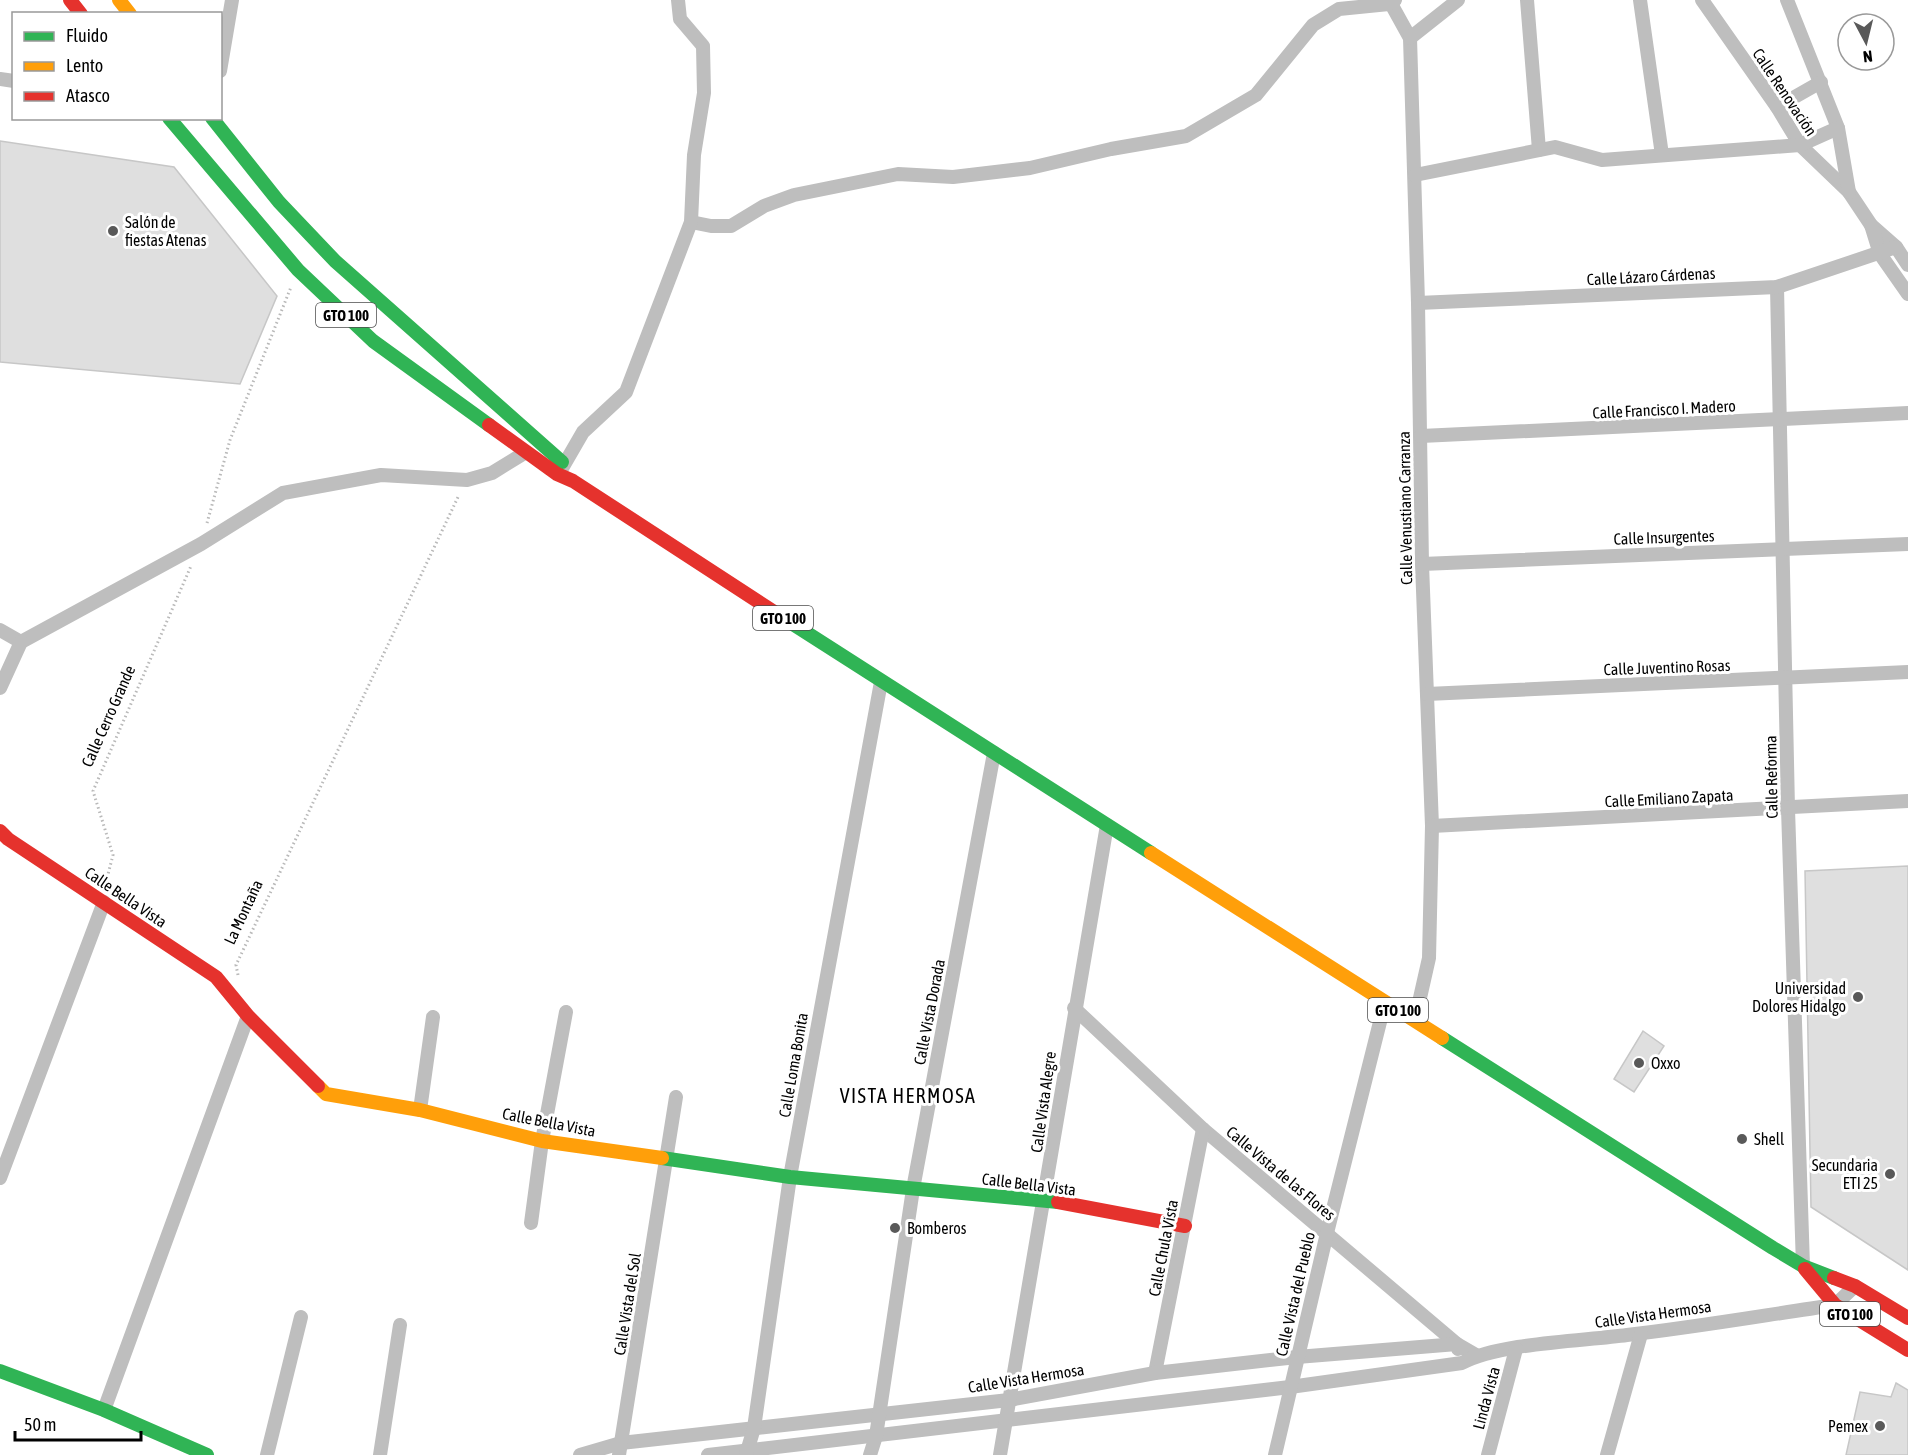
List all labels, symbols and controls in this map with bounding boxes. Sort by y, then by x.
legend [12,12,222,120]
north arrow [1836,12,1896,72]
text: Fluido [66,25,108,46]
street label: Calle Renovación [1749,45,1821,139]
text: N [1862,47,1874,66]
text: Lento [66,55,103,76]
text: Atasco [66,85,110,106]
place label: Salón de fiestas Atenas [125,213,207,249]
marker: Salón de fiestas Atenas [106,224,120,238]
street label: Calle Lázaro Cárdenas [1586,264,1716,288]
road number: GTO 100 [316,303,376,327]
street label: Calle Francisco I. Madero [1592,396,1736,422]
street label: Calle Venustiano Carranza [1395,431,1415,585]
street label: Calle Insurgentes [1613,526,1715,549]
road number: GTO 100 [753,606,813,630]
street label: Calle Juventino Rosas [1603,656,1731,678]
street label: Calle Cerro Grande [78,663,138,769]
street label: Calle Reforma [1761,735,1781,819]
street label: Calle Emiliano Zapata [1604,786,1734,811]
street label: Calle Bella Vista [82,863,170,931]
street label: La Montaña [220,877,266,947]
street label: Calle Vista Dorada [910,958,948,1066]
place label: Universidad Dolores Hidalgo [1752,979,1846,1016]
marker: Universidad Dolores Hidalgo [1851,990,1865,1004]
road number: GTO 100 [1368,998,1428,1022]
street label: Calle Loma Bonita [775,1011,811,1119]
street label: Calle Vista Alegre [1027,1050,1060,1154]
place label: Oxxo [1651,1054,1681,1072]
marker: Oxxo [1632,1056,1646,1070]
district label: VISTA HERMOSA [840,1084,976,1107]
street label: Calle Bella Vista [501,1104,597,1140]
street label: Calle Vista de las Flores [1223,1122,1339,1224]
place label: Shell [1754,1130,1785,1148]
marker: Shell [1735,1132,1749,1146]
place label: Secundaria ETI 25 [1812,1156,1878,1192]
marker: Secundaria ETI 25 [1883,1167,1897,1181]
street label: Calle Bella Vista [981,1169,1077,1199]
street label: Calle Chula Vista [1145,1198,1181,1298]
place label: Bomberos [907,1219,967,1237]
marker: Bomberos [888,1221,902,1235]
street label: Calle Vista del Pueblo [1272,1230,1318,1358]
street label: Calle Vista del Sol [610,1251,644,1357]
street label: Calle Vista Hermosa [1594,1297,1712,1331]
road number: GTO 100 [1820,1302,1880,1326]
street label: Calle Vista Hermosa [967,1360,1085,1396]
street label: Linda Vista [1469,1365,1503,1431]
scale bar [15,1404,141,1442]
text: 50 m [24,1414,56,1435]
place label: Pemex [1828,1417,1869,1435]
marker: Pemex [1873,1419,1887,1433]

